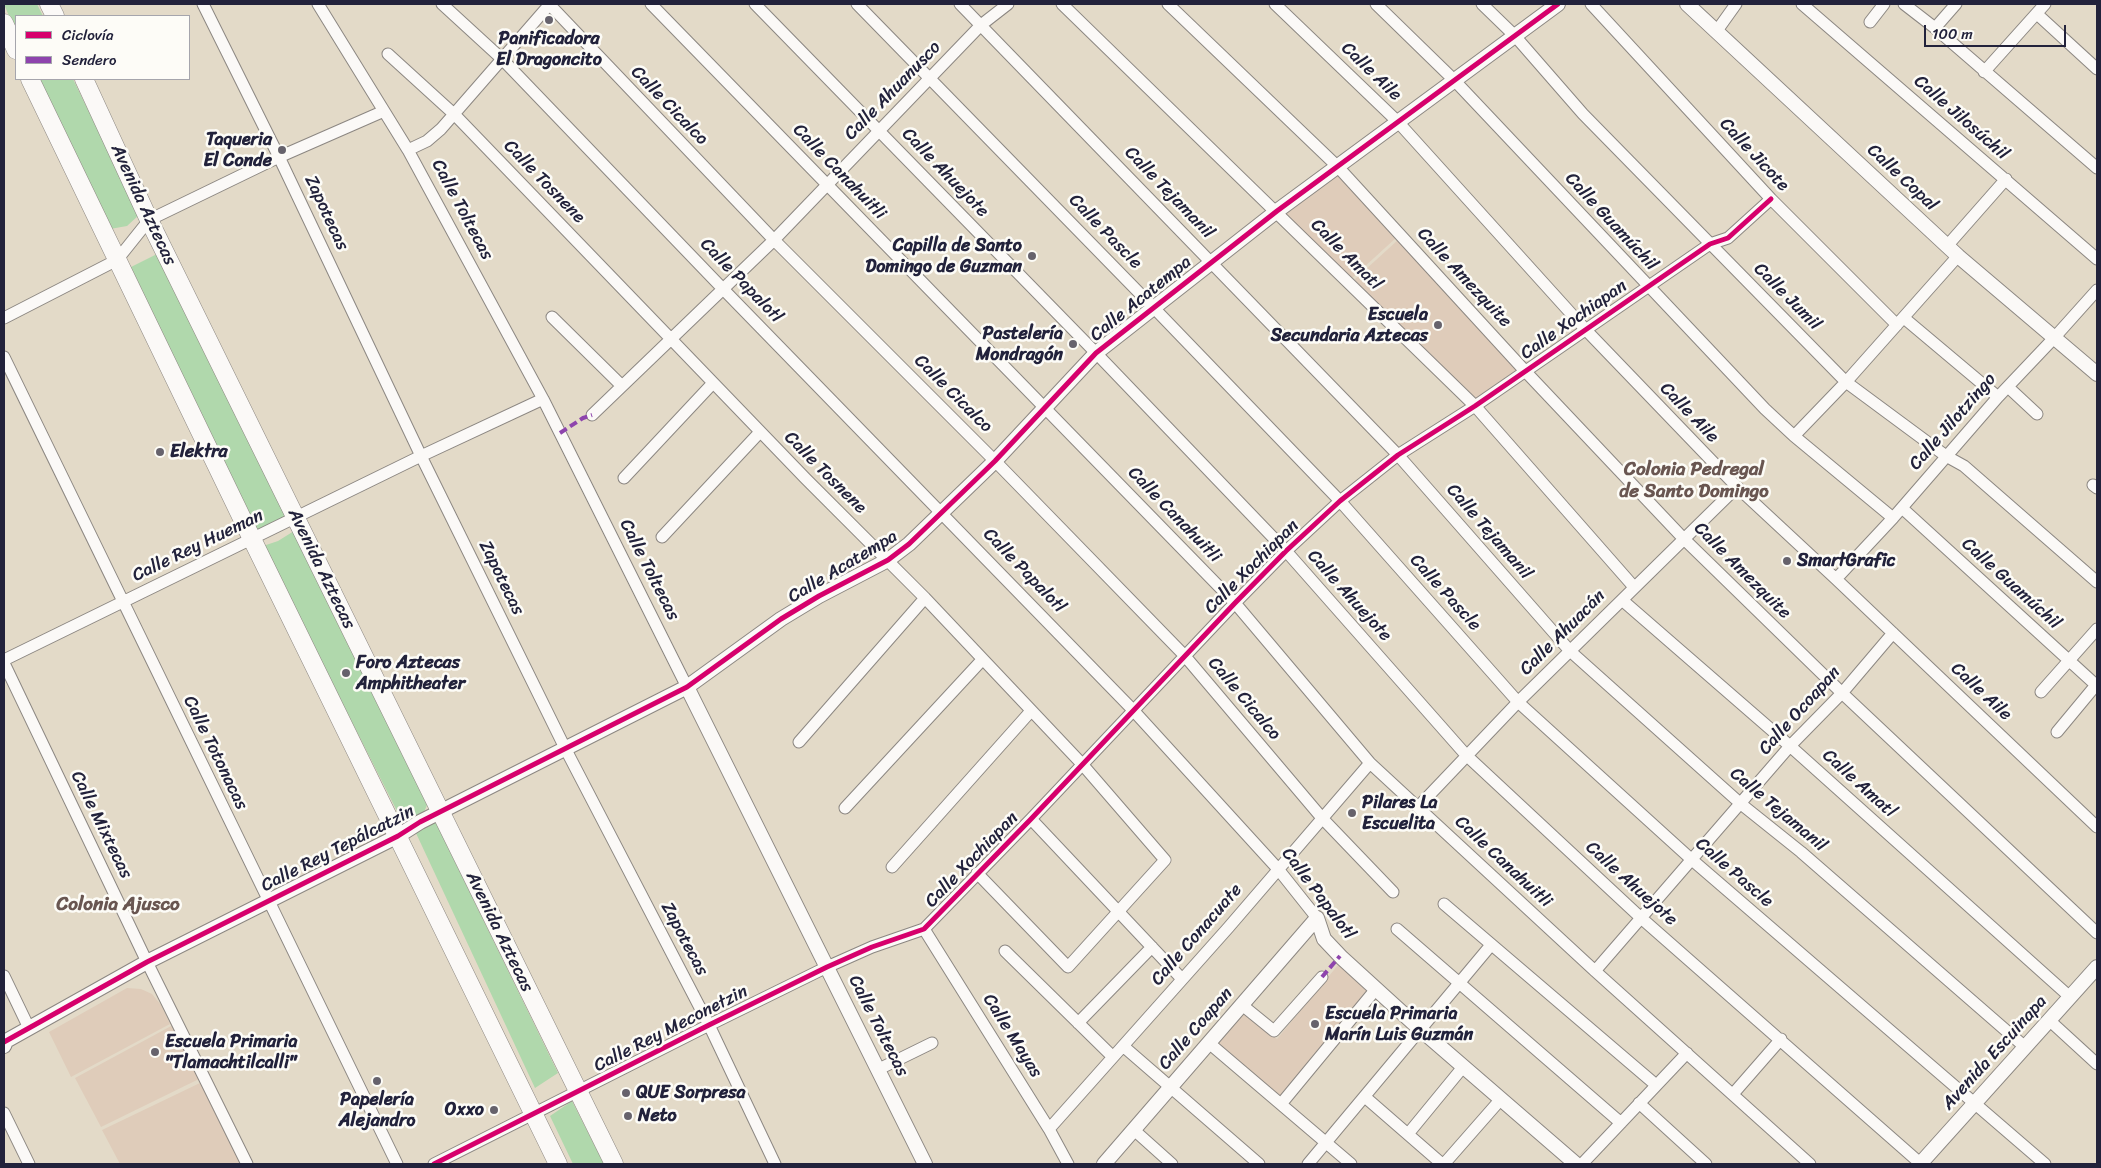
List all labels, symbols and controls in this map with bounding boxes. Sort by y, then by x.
marker: Panificadora El Dragoncito [543,14,555,26]
legend [15,15,190,80]
scale bar [1926,15,2068,47]
text: 100 m [1932,21,1973,47]
text: Ciclovía [62,22,114,48]
place label: Panificadora El Dragoncito [496,28,602,70]
street label: Calle Ahuanusco [840,37,946,145]
street label: Calle Aile [1336,38,1406,106]
text: Sendero [62,47,116,73]
street label: Calle Cicalco [626,62,712,150]
street label: Calle Jilosúchil [1909,71,2013,165]
street label: Calle Jicote [1715,114,1793,196]
street label: Calle Canahuitli [788,120,890,224]
street label: Calle Ahuejote [897,124,993,222]
place label: Taqueria El Conde [203,129,272,172]
street label: Calle Tosnene [499,136,589,228]
street label: Calle Copal [1862,140,1942,216]
street label: Avenida Aztecas [106,141,180,269]
street label: Calle Tejamanil [1120,142,1218,244]
marker: Taqueria El Conde [276,144,288,156]
street label: Calle Toltecas [427,156,497,264]
street label: Calle Guamúchil [1560,168,1662,276]
street label: Zapotecas [299,172,353,254]
street label: Calle Pascle [1064,190,1146,274]
street label: Calle Amatl [1306,215,1386,295]
street label: Calle Amezquite [1412,224,1516,332]
street label: Calle Papalotl [695,234,787,328]
place label: Capilla de Santo Domingo de Guzman [865,235,1022,278]
marker: Capilla de Santo Domingo de Guzman [1026,250,1038,262]
street label: Calle Acatempa [1086,252,1196,346]
street label: Calle Jumil [1749,259,1825,335]
street label: Calle Xochiapan [1517,275,1631,365]
place label: Escuela Secundaria Aztecas [1271,304,1428,346]
marker: Escuela Secundaria Aztecas [1432,319,1444,331]
place label: Pastelería Mondragón [976,323,1063,366]
marker: Pastelería Mondragón [1067,338,1079,350]
street label: Calle Cicalco [909,350,997,438]
street label: Calle Jilotzingo [1905,369,2001,475]
street label: Calle Aile [1655,378,1723,448]
street label: Calle Tosnene [779,427,871,519]
place label: Elektra [170,441,228,463]
marker: Elektra [154,446,166,458]
district label: Colonia Pedregal de Santo Domingo [1619,459,1769,503]
street label: Calle Canahuitli [1123,463,1225,567]
street label: Calle Tejamanil [1442,480,1536,584]
street label: Calle Rey Hueman [129,505,267,587]
street label: Avenida Aztecas [283,505,359,633]
street label: Calle Xochiapan [1200,515,1304,619]
street label: Calle Toltecas [614,516,684,624]
street label: Calle Amezquite [1689,518,1795,624]
street label: Calle Papalotl [978,524,1070,618]
street label: Calle Acatempa [784,526,902,608]
street label: Calle Guamúchil [1957,534,2065,634]
street label: Zapotecas [474,537,528,619]
street label: Calle Ahuejote [1302,546,1396,646]
street label: Calle Pascle [1405,550,1485,636]
place label: SmartGrafic [1797,550,1896,572]
marker: SmartGrafic [1781,555,1793,567]
street label: Calle Ahuacán [1516,586,1610,680]
place label: Foro Aztecas Amphitheater [356,652,465,694]
street label: Calle Cicalco [1203,653,1285,745]
street label: Calle Aile [1946,658,2016,726]
street label: Calle Ocoapan [1755,662,1845,760]
marker: Foro Aztecas Amphitheater [340,667,352,679]
street label: Calle Totonacas [178,693,252,813]
street label: Calle Amatl [1818,745,1900,823]
street label: Calle Tejamanil [1725,763,1831,857]
street label: Calle Mixtecas [66,768,136,882]
place label: Pilares La Escuelita [1362,792,1438,834]
street label: Calle Rey Tepálcatzin [258,801,418,897]
marker: Pilares La Escuelita [1346,807,1358,819]
street label: Calle Xochiapan [921,808,1023,912]
street label: Calle Canahuitli [1450,812,1556,912]
street label: Calle Pascle [1691,833,1777,913]
street label: Calle Ahuejote [1581,837,1681,931]
street label: Calle Papalotl [1276,844,1360,944]
street label: Avenida Aztecas [461,868,537,996]
street label: Calle Conacuate [1147,880,1247,990]
district label: Colonia Ajusco [56,894,180,916]
street label: Zapotecas [656,898,712,980]
street label: Calle Toltecas [843,972,913,1080]
street label: Calle Rey Meconetzin [591,981,751,1077]
street label: Calle Coapan [1154,983,1238,1075]
street label: Calle Mayas [978,990,1046,1082]
street label: Avenida Escuinapa [1938,991,2052,1115]
place label: Escuela Primaria Marín Luis Guzmán [1325,1003,1473,1046]
marker: Escuela Primaria Marín Luis Guzmán [1309,1018,1321,1030]
place label: Escuela Primaria "Tlamachtilcalli" [165,1031,298,1074]
marker: Escuela Primaria "Tlamachtilcalli" [149,1046,161,1058]
marker: Papelería Alejandro [371,1075,383,1087]
place label: QUE Sorpresa [636,1082,746,1104]
marker: QUE Sorpresa [620,1087,632,1099]
place label: Papelería Alejandro [339,1089,415,1132]
place label: Oxxo [445,1099,484,1121]
marker: Oxxo [488,1104,500,1116]
place label: Neto [638,1105,677,1127]
marker: Neto [622,1110,634,1122]

